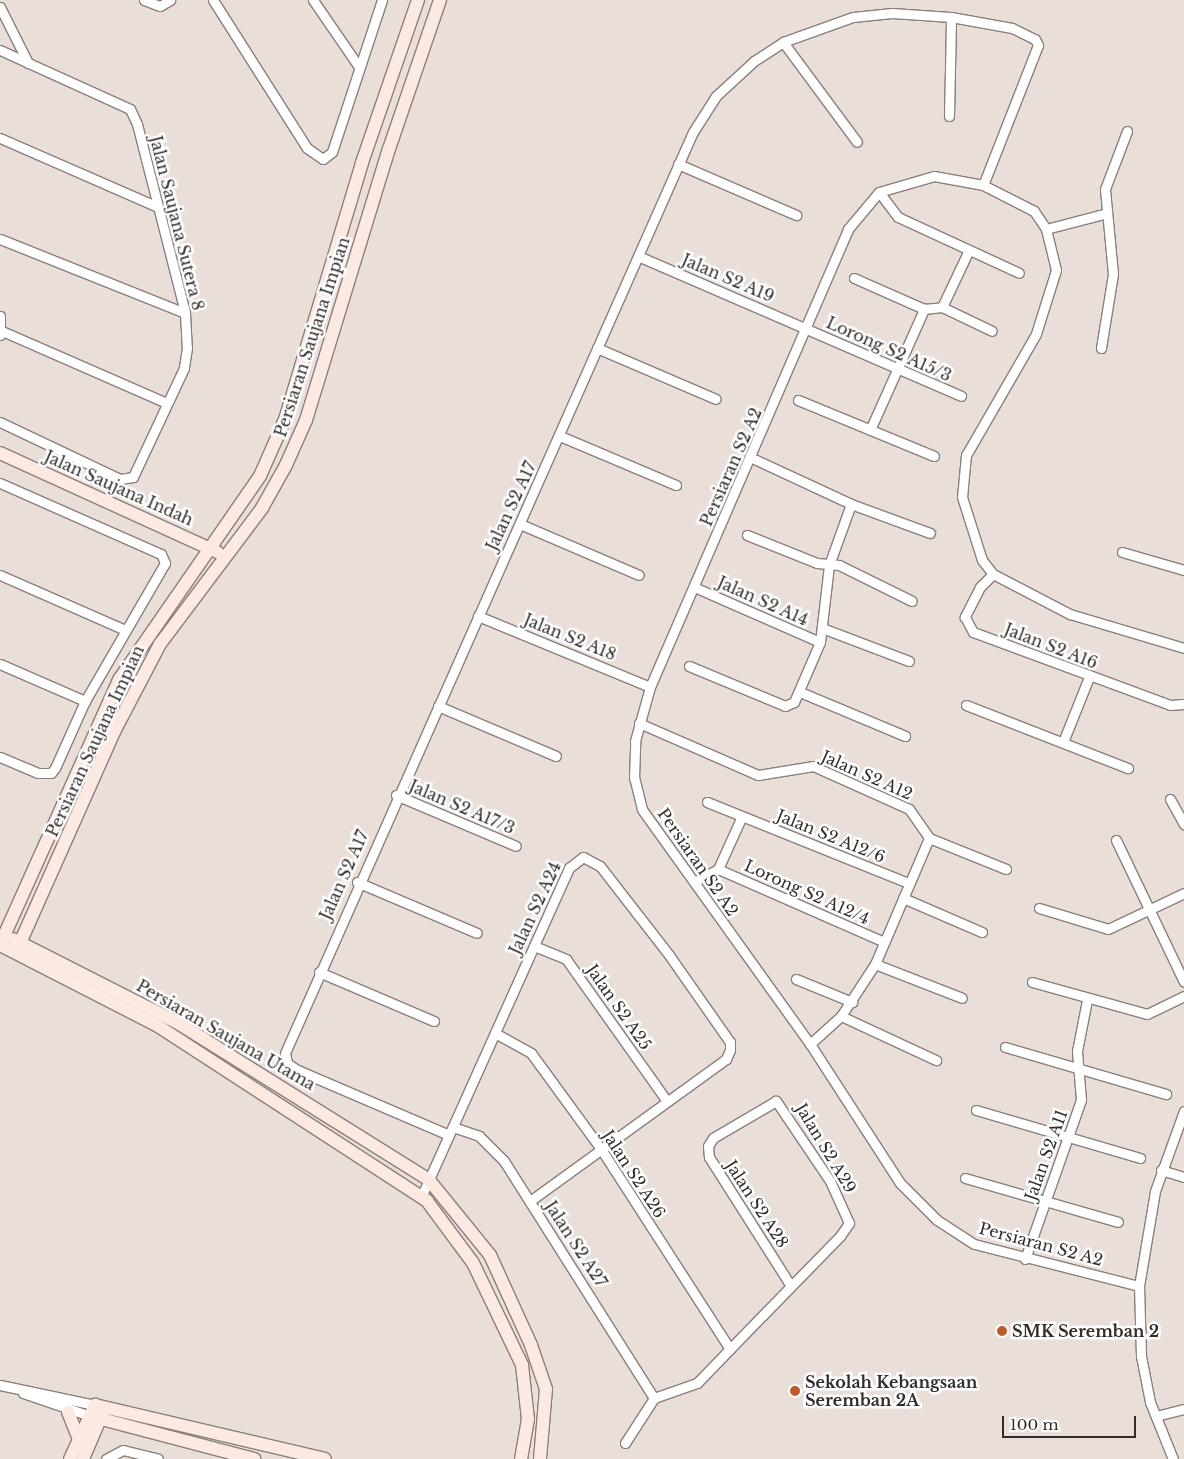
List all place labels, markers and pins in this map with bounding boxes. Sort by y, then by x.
place label: SMK Seremban 2 [1012,1321,1160,1341]
marker: SMK Seremban 2 [996,1325,1008,1337]
place label: Sekolah Kebangsaan Seremban 2A [805,1372,977,1410]
marker: Sekolah Kebangsaan Seremban 2A [789,1385,801,1397]

